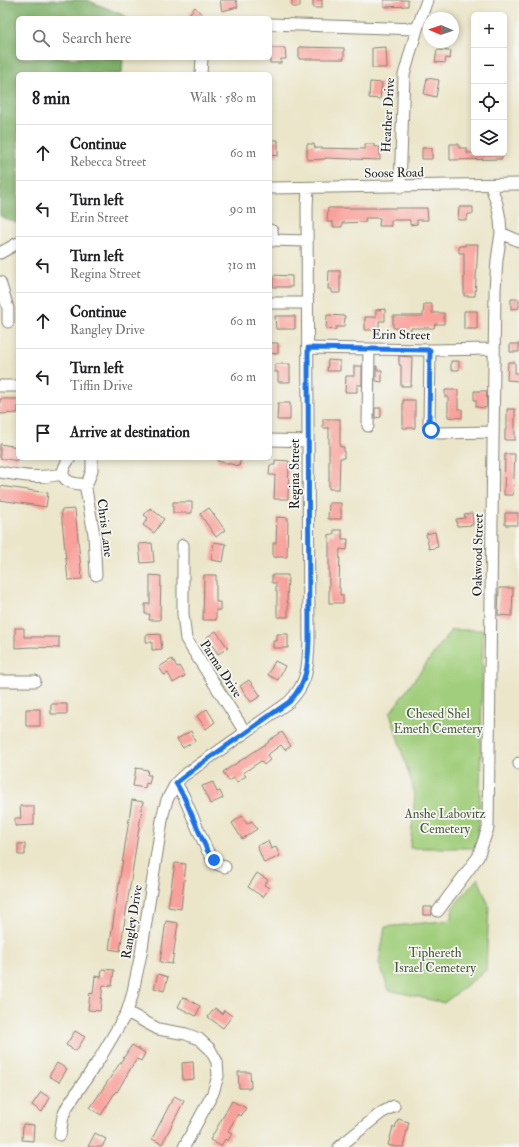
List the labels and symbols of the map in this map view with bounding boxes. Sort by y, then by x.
north arrow [423,12,459,48]
street label: Heather Drive [378,77,398,153]
street label: Soose Road [364,164,425,182]
street label: Erin Street [372,326,430,344]
route start [422,421,440,439]
street label: Regina Street [287,439,303,509]
street label: Chris Lane [93,498,117,559]
street label: Oakwood Street [469,513,487,597]
street label: Parma Drive [196,637,246,701]
park label: Chesed Shel Emeth Cemetery [393,706,483,738]
park label: Anshe Labovitz Cemetery [403,806,486,838]
route end [205,851,223,869]
street label: Rangley Drive [118,883,147,960]
park label: Tiphereth Israel Cemetery [394,945,476,977]

